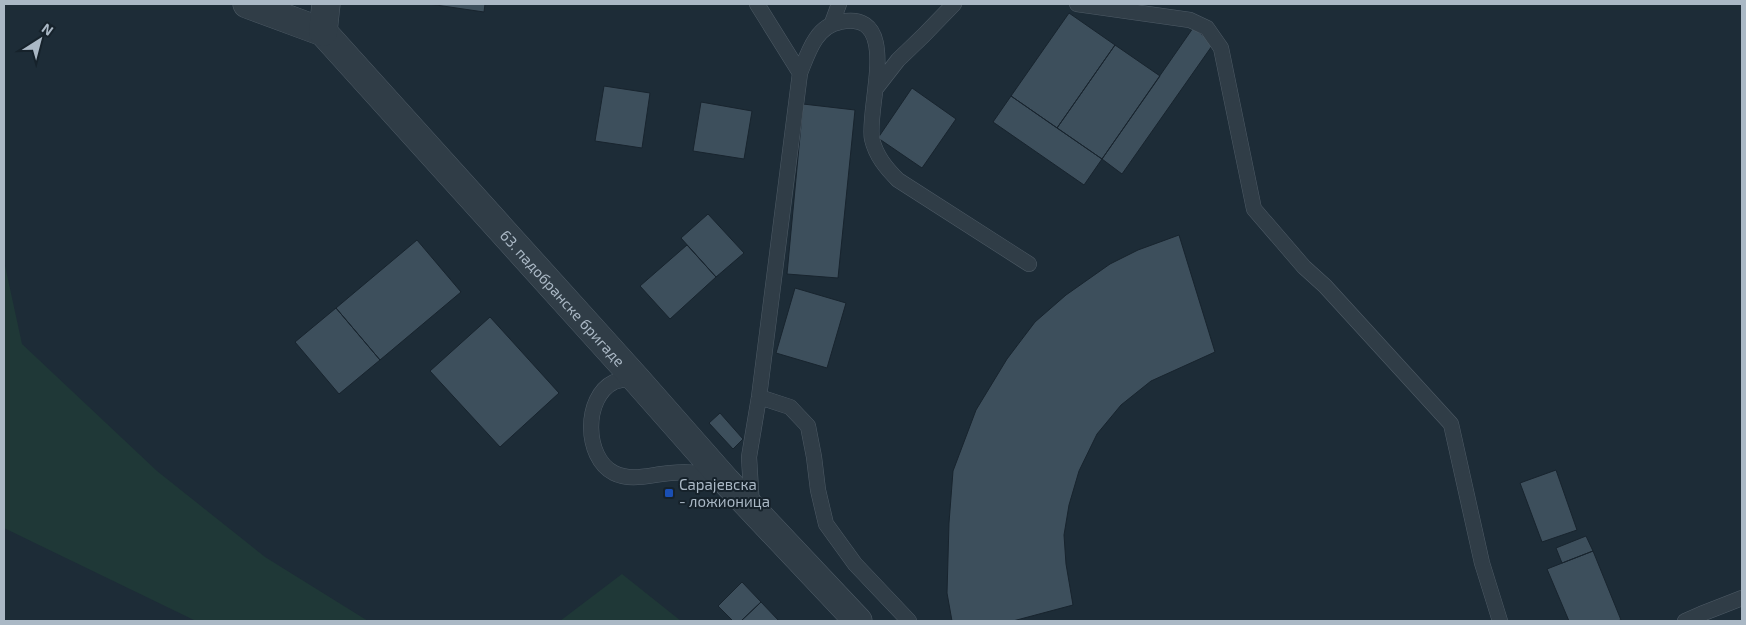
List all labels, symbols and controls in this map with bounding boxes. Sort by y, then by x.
north arrow [15,15,65,65]
text: N [39,19,57,39]
street label: 63. падобранске бригаде [497,226,629,370]
place label: Сарајевска - ложионица [679,475,770,510]
marker: Сарајевска - ложионица [663,487,675,499]

